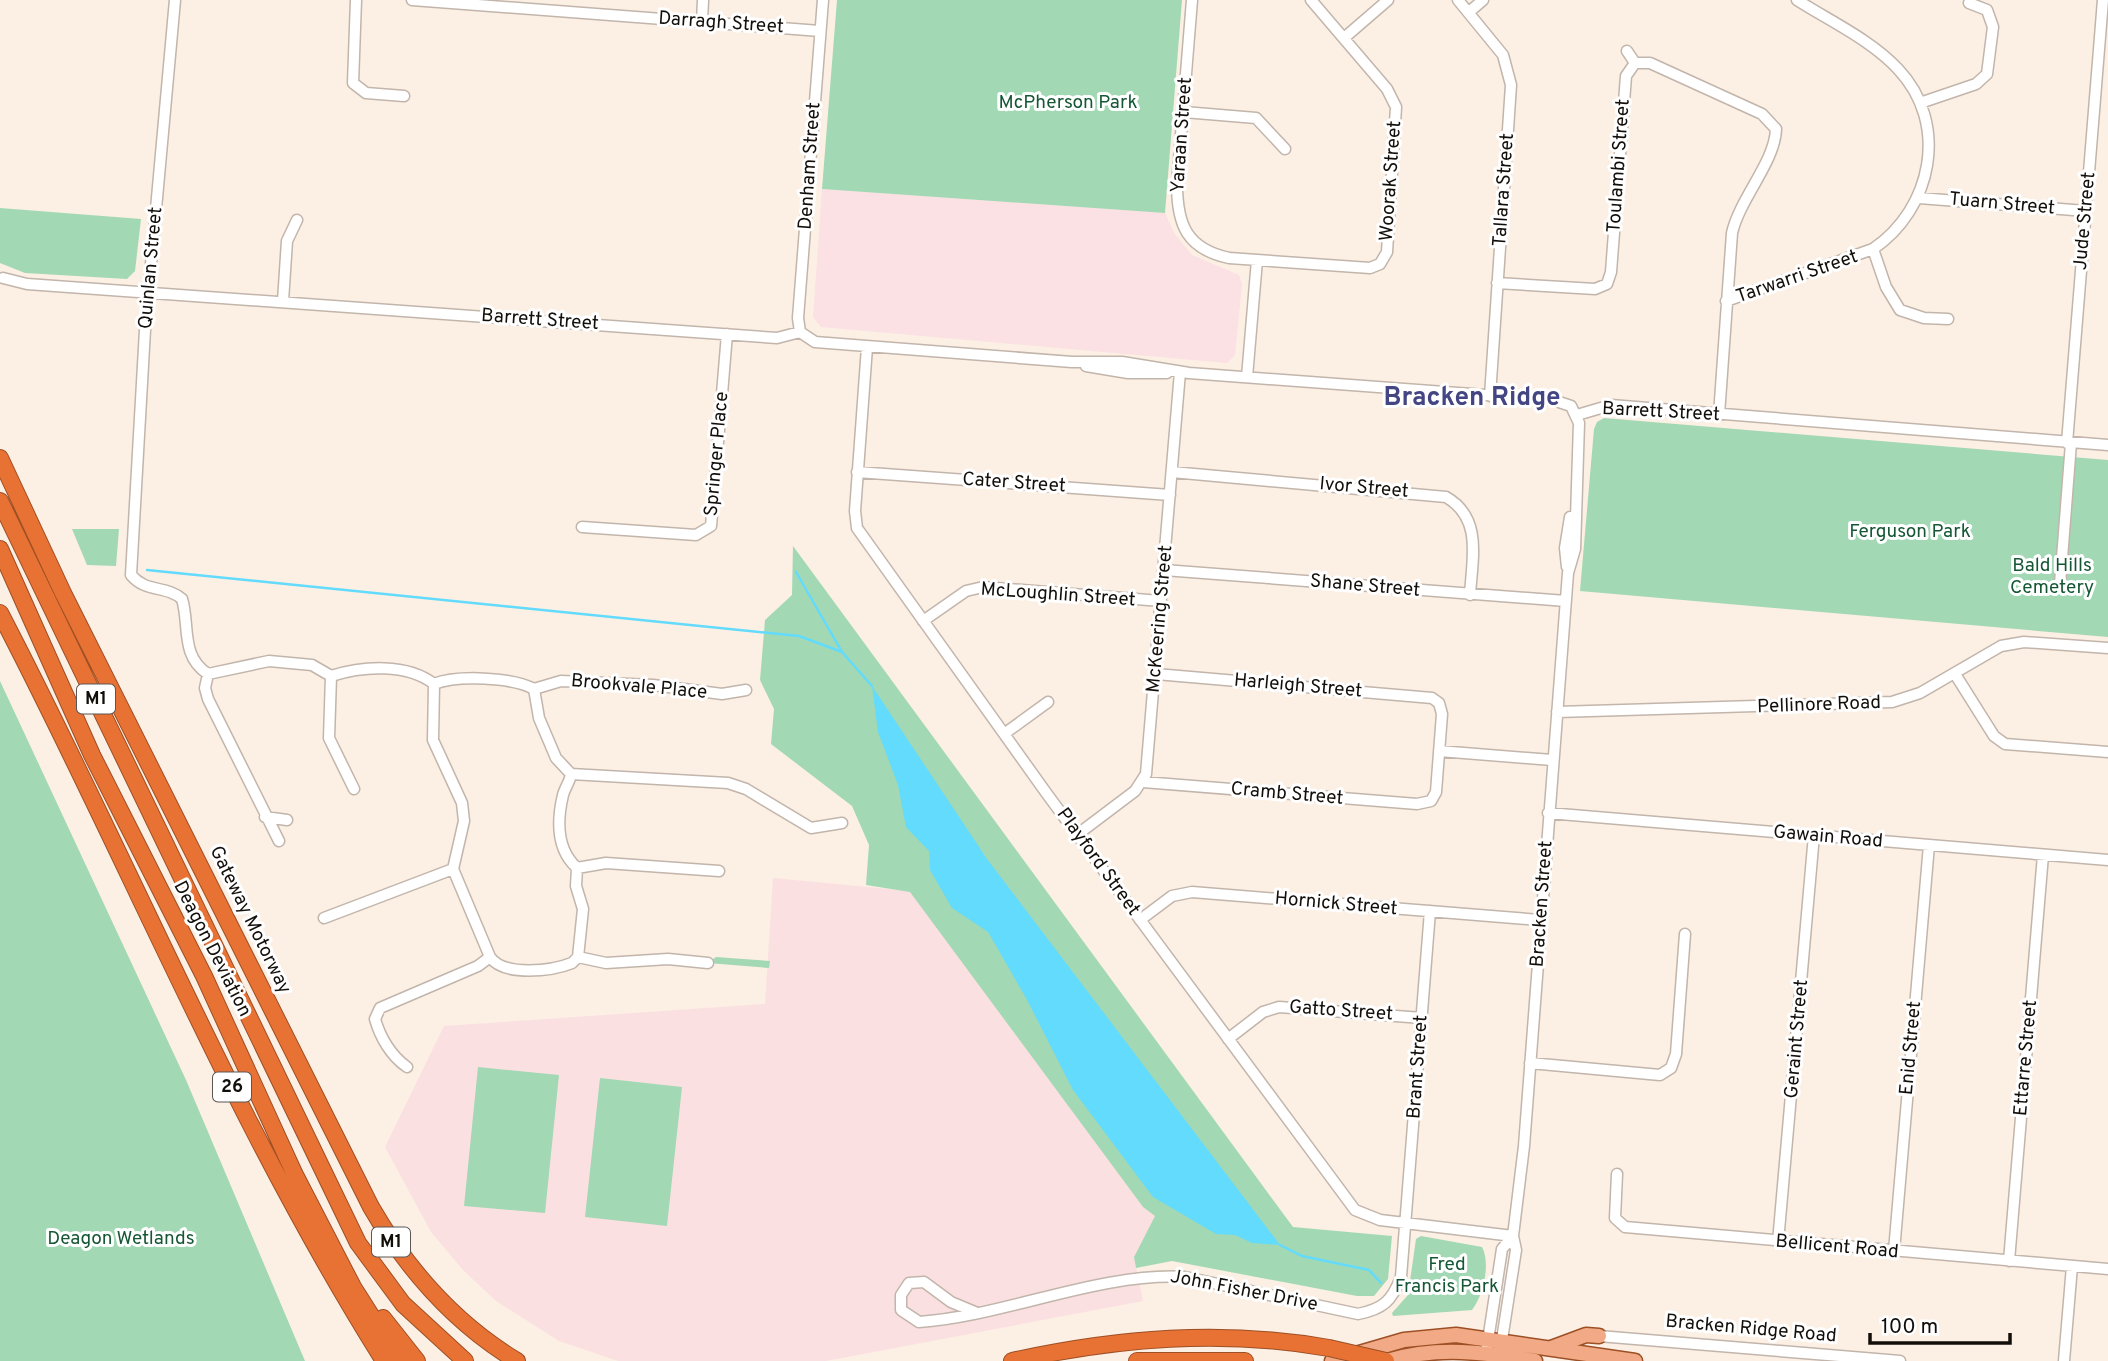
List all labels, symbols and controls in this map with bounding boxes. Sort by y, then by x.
street label: Darragh Street [658,7,784,39]
street label: Yaraan Street [1166,76,1198,194]
park label: McPherson Park [999,91,1138,115]
street label: Toulambi Street [1602,98,1636,234]
street label: Denham Street [794,101,826,231]
street label: Woorak Street [1375,120,1407,242]
street label: Tallara Street [1488,132,1520,248]
street label: Jude Street [2069,171,2101,271]
street label: Tuarn Street [1948,187,2056,221]
street label: Quinlan Street [134,206,168,330]
street label: Tarwarri Street [1733,245,1861,309]
street label: Barrett Street [480,304,600,336]
district label: Bracken Ridge [1383,382,1561,415]
street label: Springer Place [700,391,734,517]
street label: Barrett Street [1601,397,1721,427]
street label: Cater Street [962,467,1066,499]
street label: Ivor Street [1318,472,1410,504]
park label: Ferguson Park [1849,520,1971,544]
street label: McKeering Street [1142,544,1178,694]
park label: Bald Hills Cemetery [2010,554,2094,600]
street label: Shane Street [1309,569,1421,603]
street label: McLoughlin Street [980,578,1136,612]
street label: Harleigh Street [1233,668,1363,704]
street label: Brookvale Place [570,669,708,705]
road number: M1 [77,684,115,714]
street label: Pellinore Road [1757,691,1881,719]
street label: Cramb Street [1230,777,1344,811]
street label: Playford Street [1051,803,1145,921]
street label: Gawain Road [1772,820,1884,854]
street label: Bracken Street [1526,840,1558,968]
street label: Gateway Motorway [204,842,296,998]
street label: Deagon Deviation [167,877,257,1021]
street label: Hornick Street [1274,887,1398,921]
street label: Geraint Street [1780,978,1814,1100]
street label: Gatto Street [1288,995,1394,1027]
street label: Ettarre Street [2009,999,2043,1117]
street label: Enid Street [1895,1000,1927,1096]
street label: Brant Street [1402,1014,1434,1120]
road number: 26 [213,1072,251,1102]
park label: Deagon Wetlands [47,1227,195,1251]
road number: M1 [372,1227,410,1256]
street label: Bellicent Road [1774,1230,1900,1264]
park label: Fred Francis Park [1395,1253,1499,1299]
street label: John Fisher Drive [1168,1265,1320,1317]
scale bar [1870,1302,2010,1346]
street label: Bracken Ridge Road [1664,1310,1838,1348]
text: 100 m [1881,1314,1938,1341]

